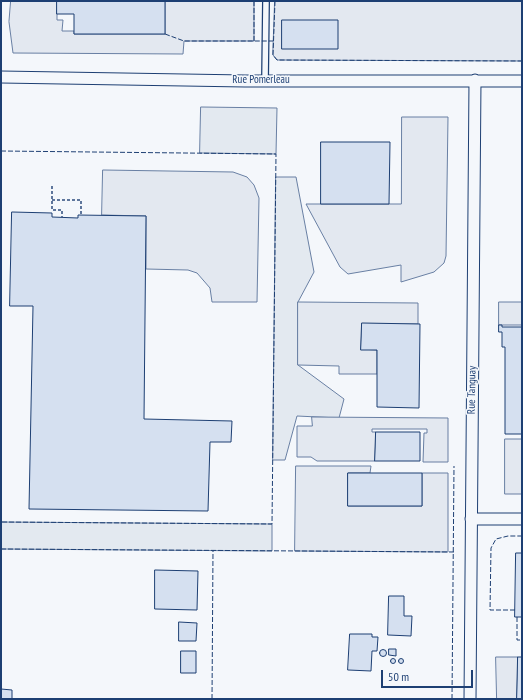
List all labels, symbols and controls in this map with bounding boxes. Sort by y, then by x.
street label: Rue Pomerleau [232,73,290,87]
street label: Rue Tanguay [465,366,479,414]
scale bar [383,662,475,688]
text: 50 m [388,669,409,684]

